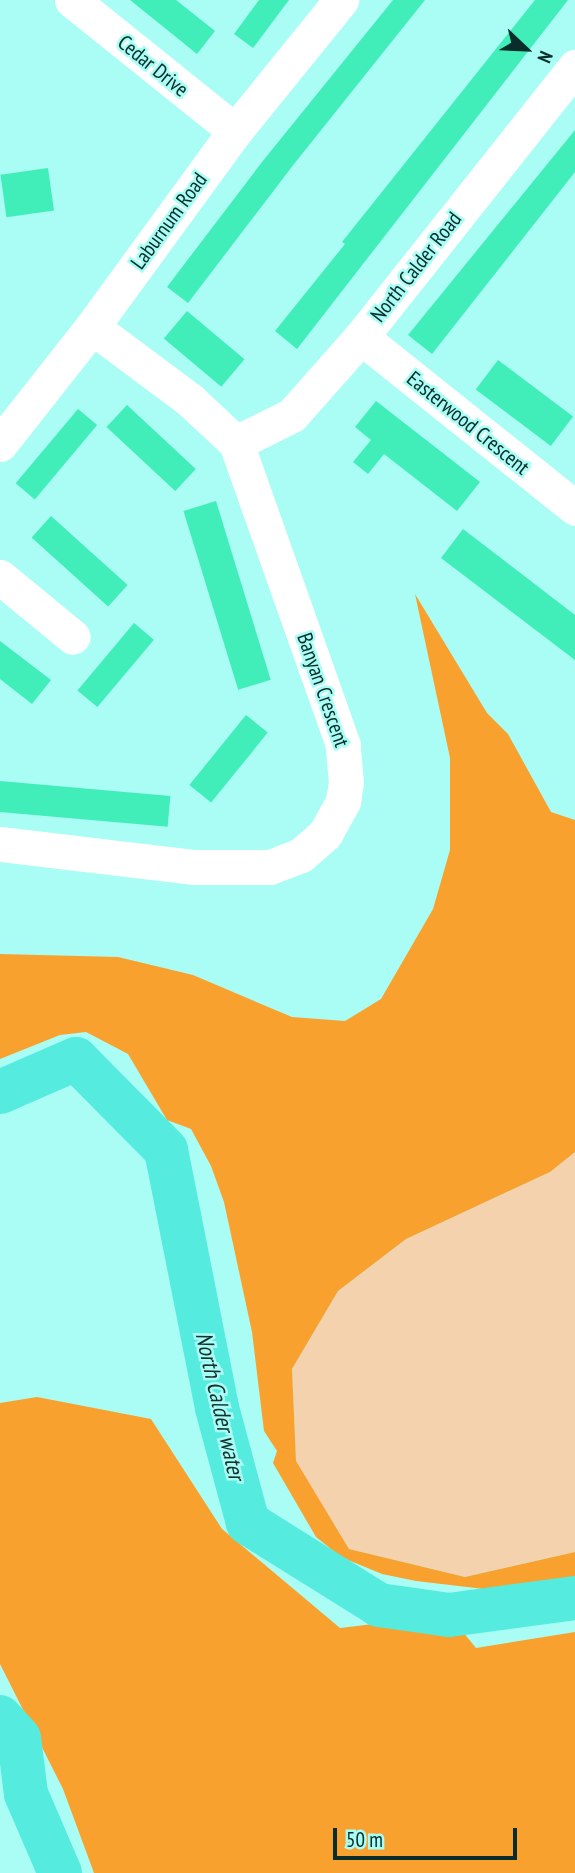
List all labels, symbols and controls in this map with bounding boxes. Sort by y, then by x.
north arrow [491,14,561,84]
street label: Cedar Drive [113,30,193,102]
text: N [532,48,558,67]
street label: Laburnum Road [126,168,212,274]
street label: North Calder Road [365,207,467,327]
street label: Easterwood Crescent [402,366,534,480]
street label: Banyan Crescent [292,630,354,750]
water label: North Calder water [190,1330,250,1482]
scale bar [337,1814,521,1858]
text: 50 m [346,1826,383,1853]

